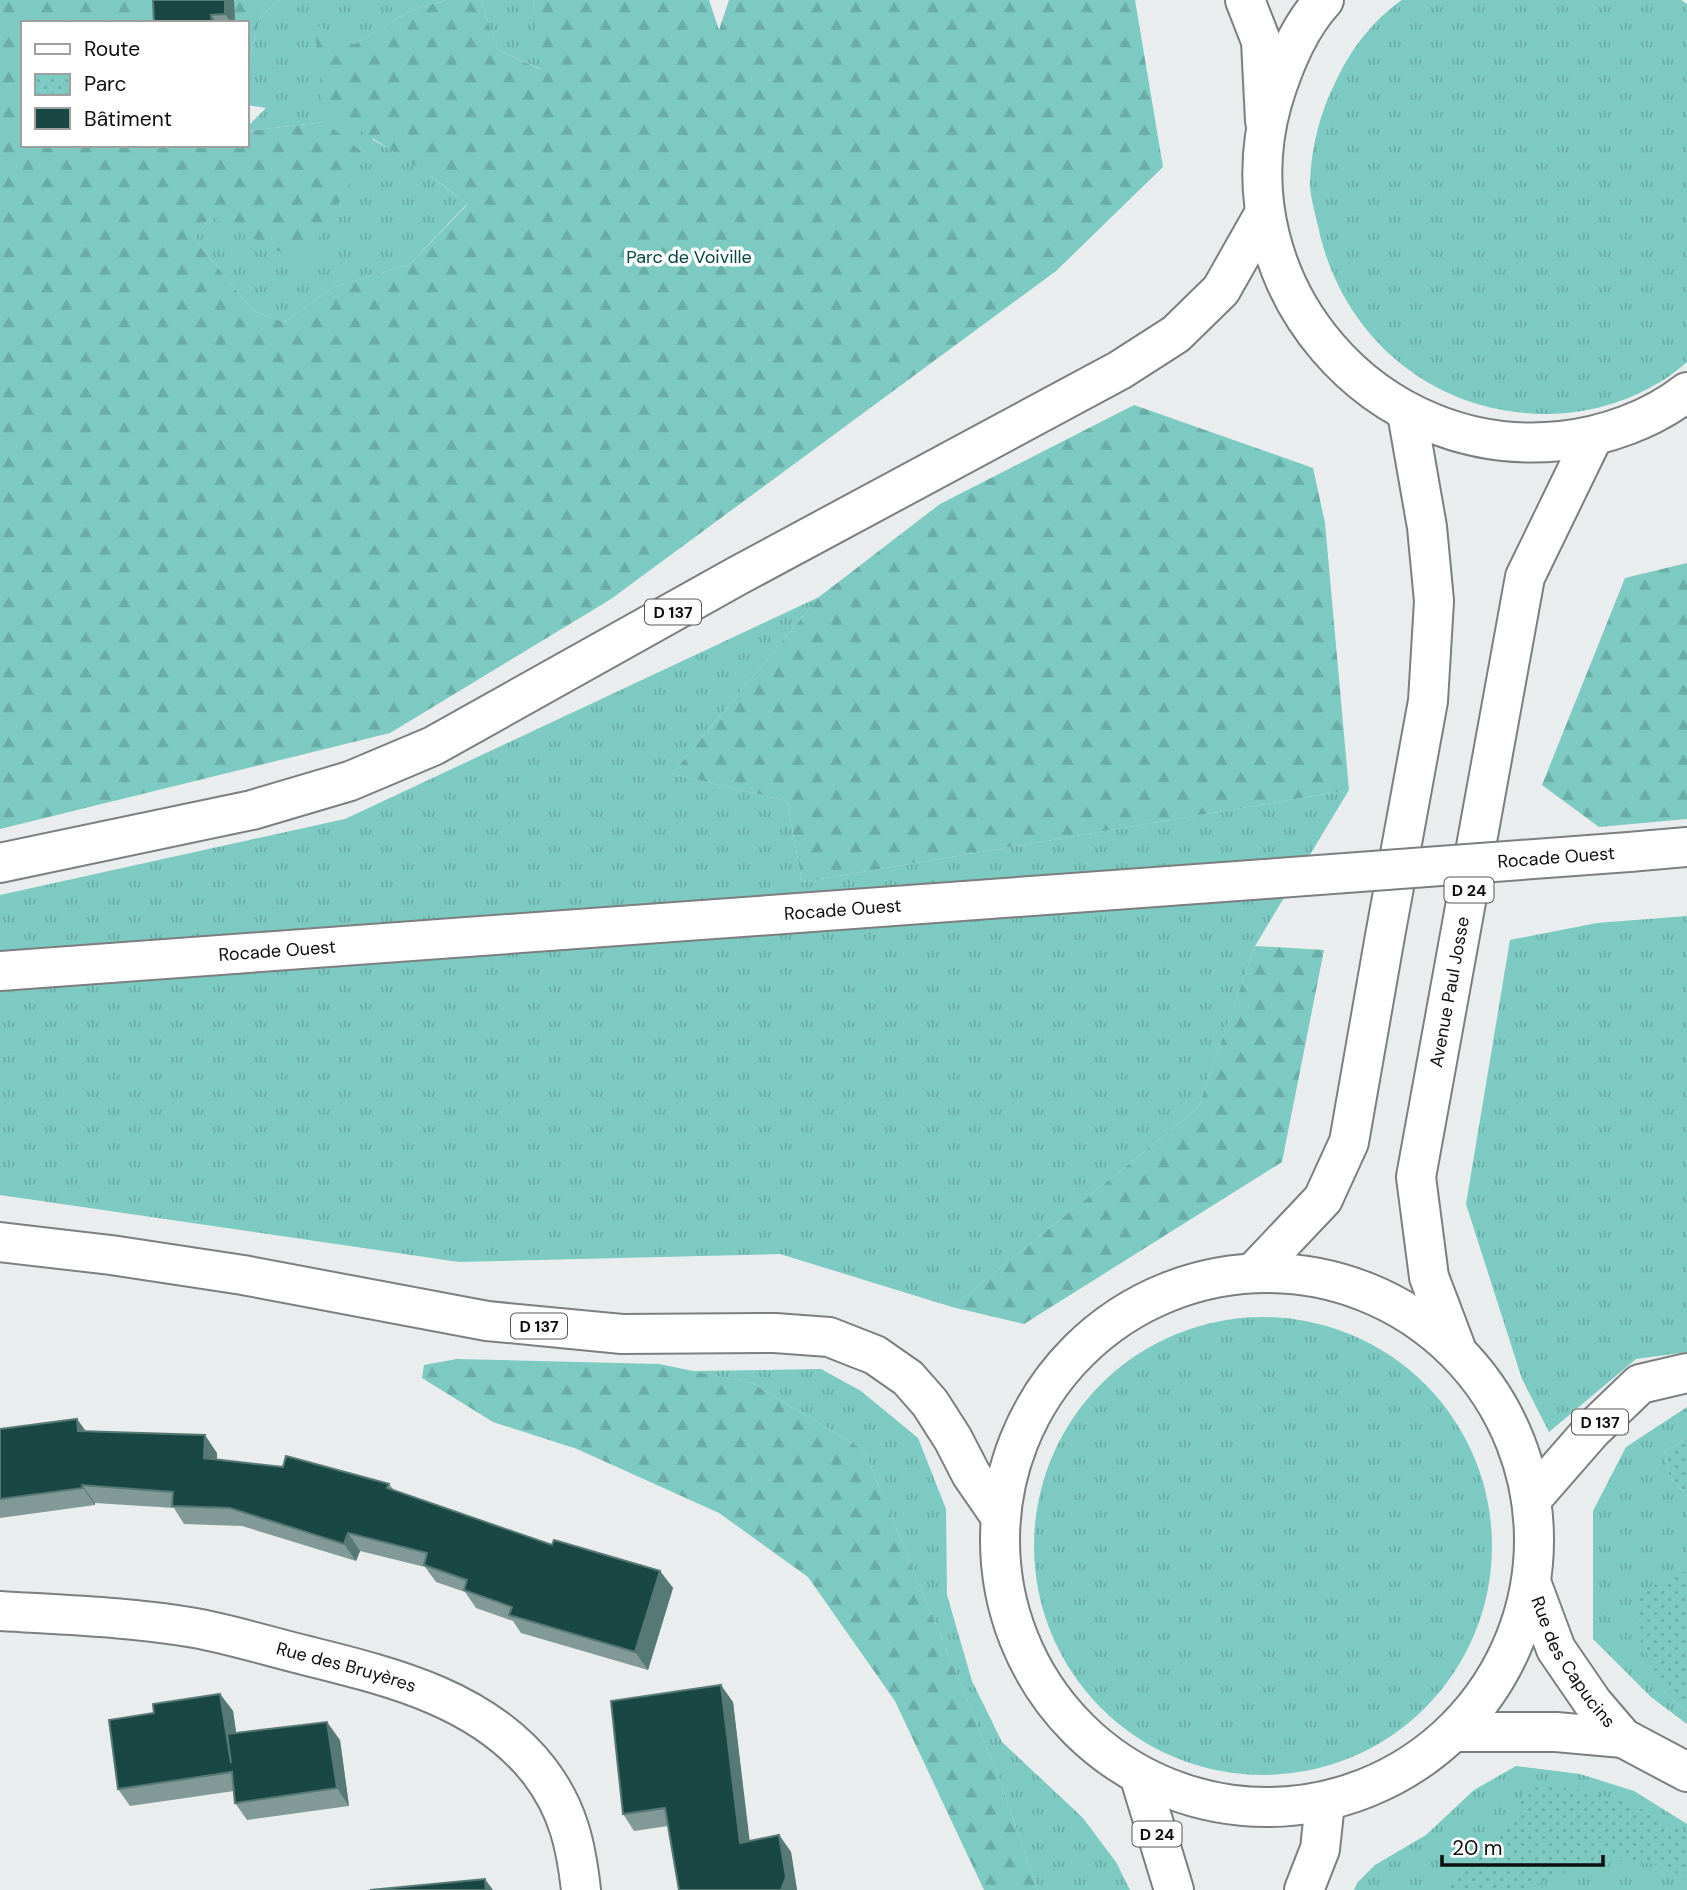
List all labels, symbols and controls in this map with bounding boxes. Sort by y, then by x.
legend [21,21,248,147]
text: Route [84,35,140,63]
text: Parc [84,70,127,98]
text: Bâtiment [84,105,172,133]
park label: Parc de Voiville [626,245,752,269]
road number: D 137 [645,600,701,624]
street label: Rocade Ouest [1497,841,1616,874]
road number: D 24 [1444,877,1494,902]
street label: Rocade Ouest [783,893,902,926]
street label: Avenue Paul Josse [1424,915,1475,1069]
street label: Rocade Ouest [218,935,337,967]
road number: D 137 [511,1314,567,1338]
road number: D 137 [1572,1410,1628,1434]
street label: Rue des Capucins [1525,1593,1621,1733]
street label: Rue des Bruyères [274,1636,420,1698]
road number: D 24 [1132,1822,1182,1846]
scale bar [1442,1824,1603,1868]
text: 20 m [1452,1834,1503,1862]

